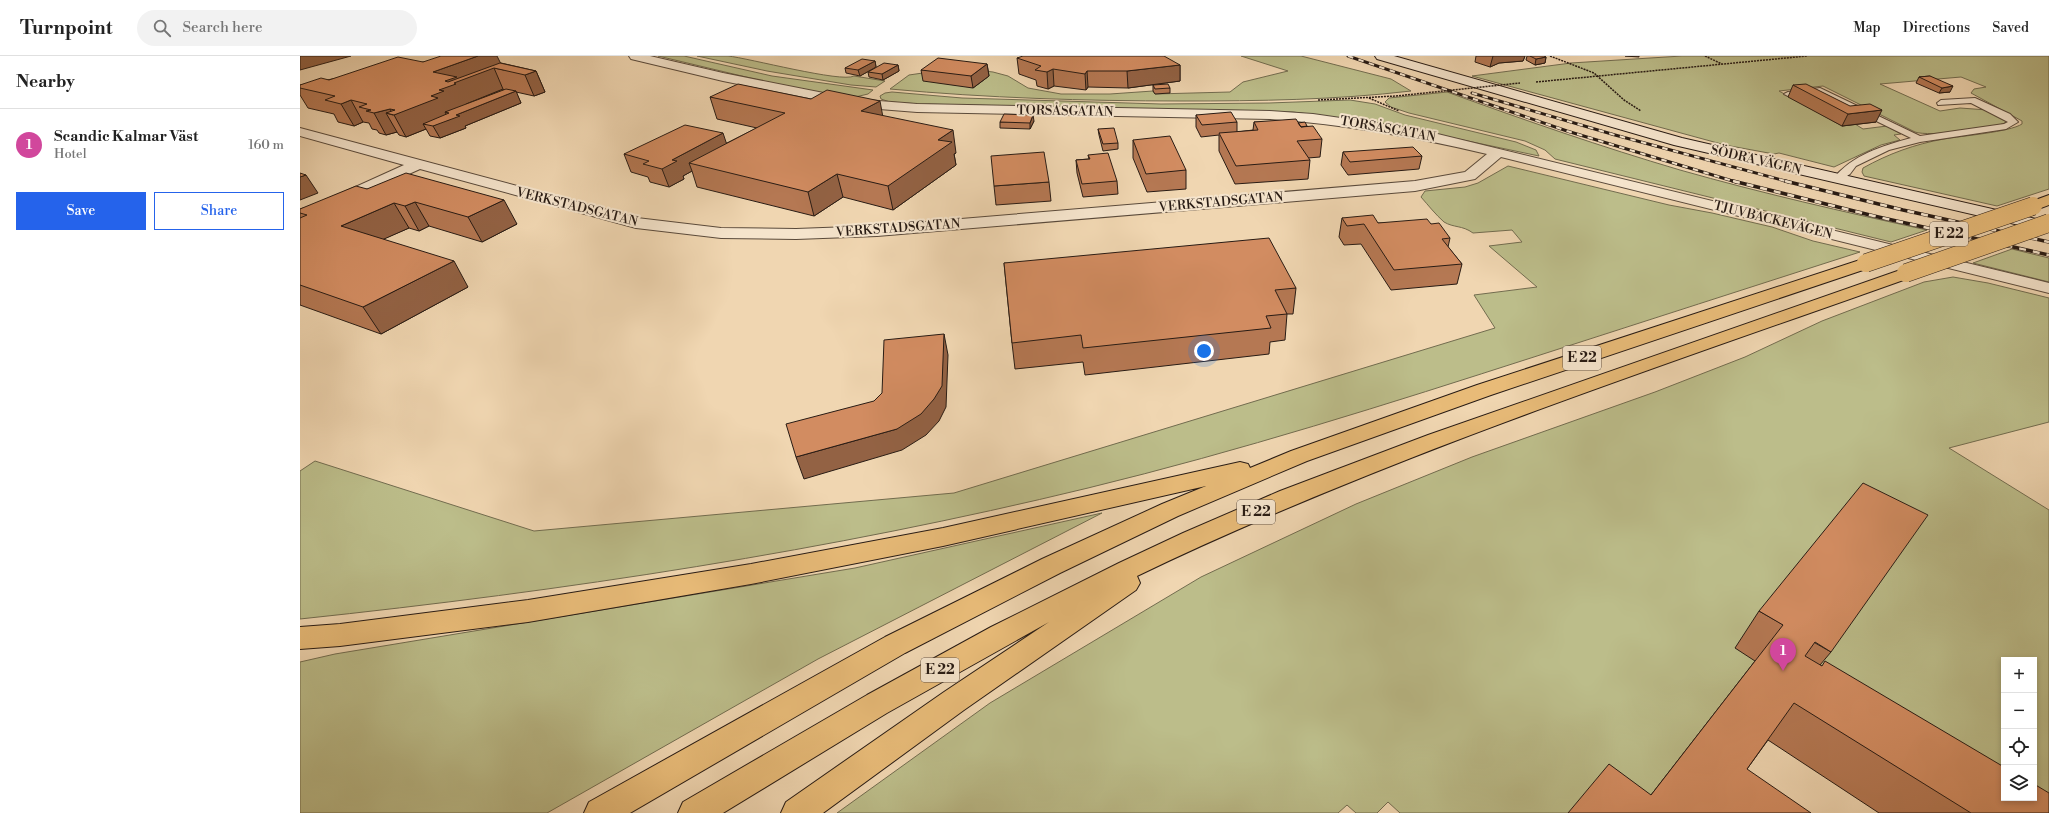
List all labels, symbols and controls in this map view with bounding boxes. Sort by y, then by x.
search box [137,10,417,46]
text: Turnpoint [20,16,113,40]
icon: search [151,17,173,39]
text: Search here [183,18,263,37]
text: Map [1853,19,1881,37]
text: Directions [1903,19,1970,37]
text: Saved [1992,19,2029,37]
text: Nearby [16,71,75,93]
street label: TORSÅSGATAN [1016,101,1114,120]
street label: TORSÅSGATAN [1339,112,1438,145]
text: Scandic Kalmar Väst [54,127,198,146]
text: 1 [26,137,32,153]
text: 160 m [248,137,284,153]
street label: SÖDRA VÄGEN [1709,141,1803,178]
text: Hotel [54,146,87,162]
street label: VERKSTADSGATAN [513,184,640,230]
street label: VERKSTADSGATAN [1157,189,1284,216]
button: Save [16,192,146,230]
button: Share [154,192,284,230]
street label: TJUVBACKEVÄGEN [1712,197,1835,243]
street label: VERKSTADSGATAN [834,216,961,240]
road number: E 22 [1930,222,1968,246]
your location [1194,341,1214,361]
road number: E 22 [1563,346,1601,370]
road number: E 22 [1237,500,1275,524]
pin: 1 [1770,638,1796,671]
map controls [2001,657,2037,801]
button: + [2001,657,2037,693]
road number: E 22 [921,658,959,682]
button: − [2001,693,2037,729]
button: locate [2001,729,2037,765]
button: layers [2001,765,2037,801]

